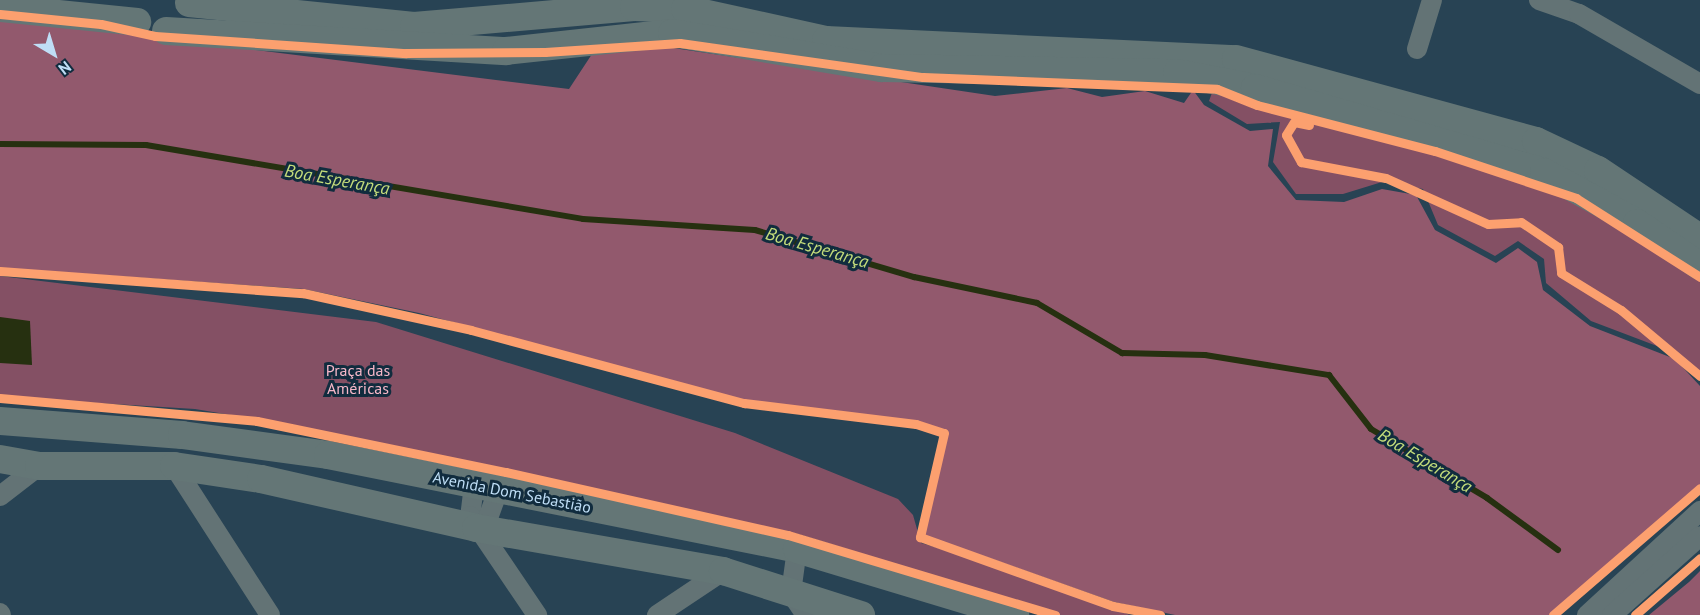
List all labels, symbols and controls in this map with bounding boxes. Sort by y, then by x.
north arrow [24,24,84,84]
text: N [55,57,75,79]
water label: Boa Esperança [283,160,391,200]
water label: Boa Esperança [763,223,871,273]
park label: Praça das Américas [326,360,390,398]
water label: Boa Esperança [1374,424,1476,498]
street label: Avenida Dom Sebastião [431,467,593,517]

